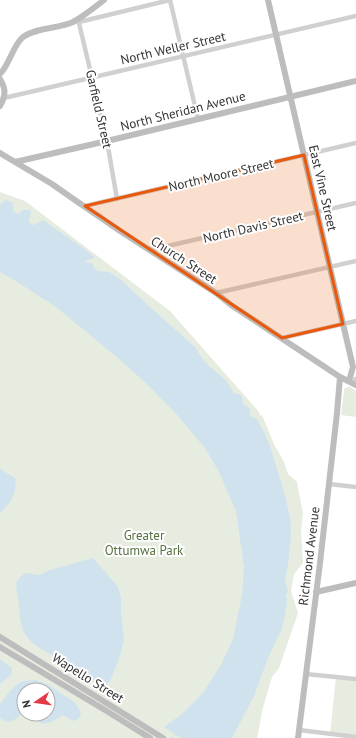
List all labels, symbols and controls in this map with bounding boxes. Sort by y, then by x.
street label: North Weller Street [119,28,228,68]
street label: Garfield Street [82,68,116,150]
street label: North Sheridan Avenue [119,87,247,135]
street label: East Vine Street [305,143,341,233]
street label: North Moore Street [167,155,276,195]
street label: North Davis Street [201,207,305,247]
street label: Church Street [148,232,221,288]
street label: Richmond Avenue [295,506,323,606]
park label: Greater Ottumwa Park [105,527,184,559]
street label: Wapello Street [49,649,128,707]
north arrow [16,682,56,722]
text: N [19,699,34,709]

